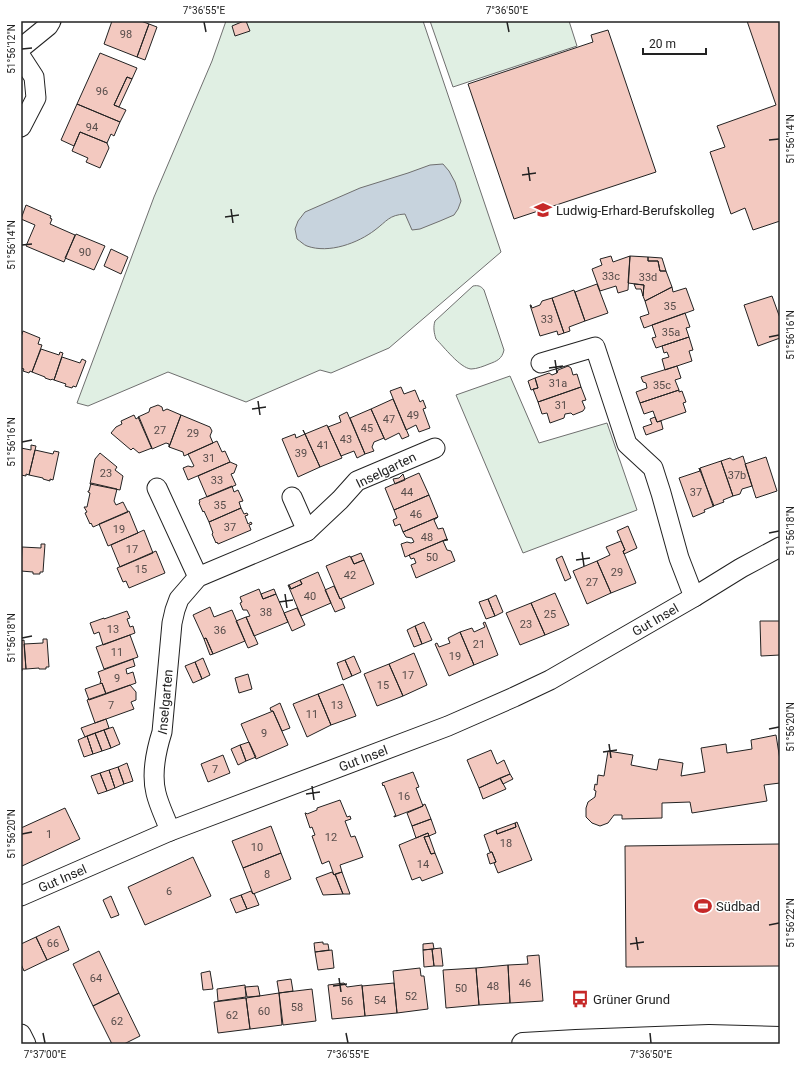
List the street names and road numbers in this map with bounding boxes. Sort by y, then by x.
street label: Inselgarten [354,449,418,491]
street label: Gut Insel [629,600,681,639]
street label: Inselgarten [154,669,175,736]
street label: Gut Insel [337,742,390,774]
street label: Gut Insel [36,861,89,895]

